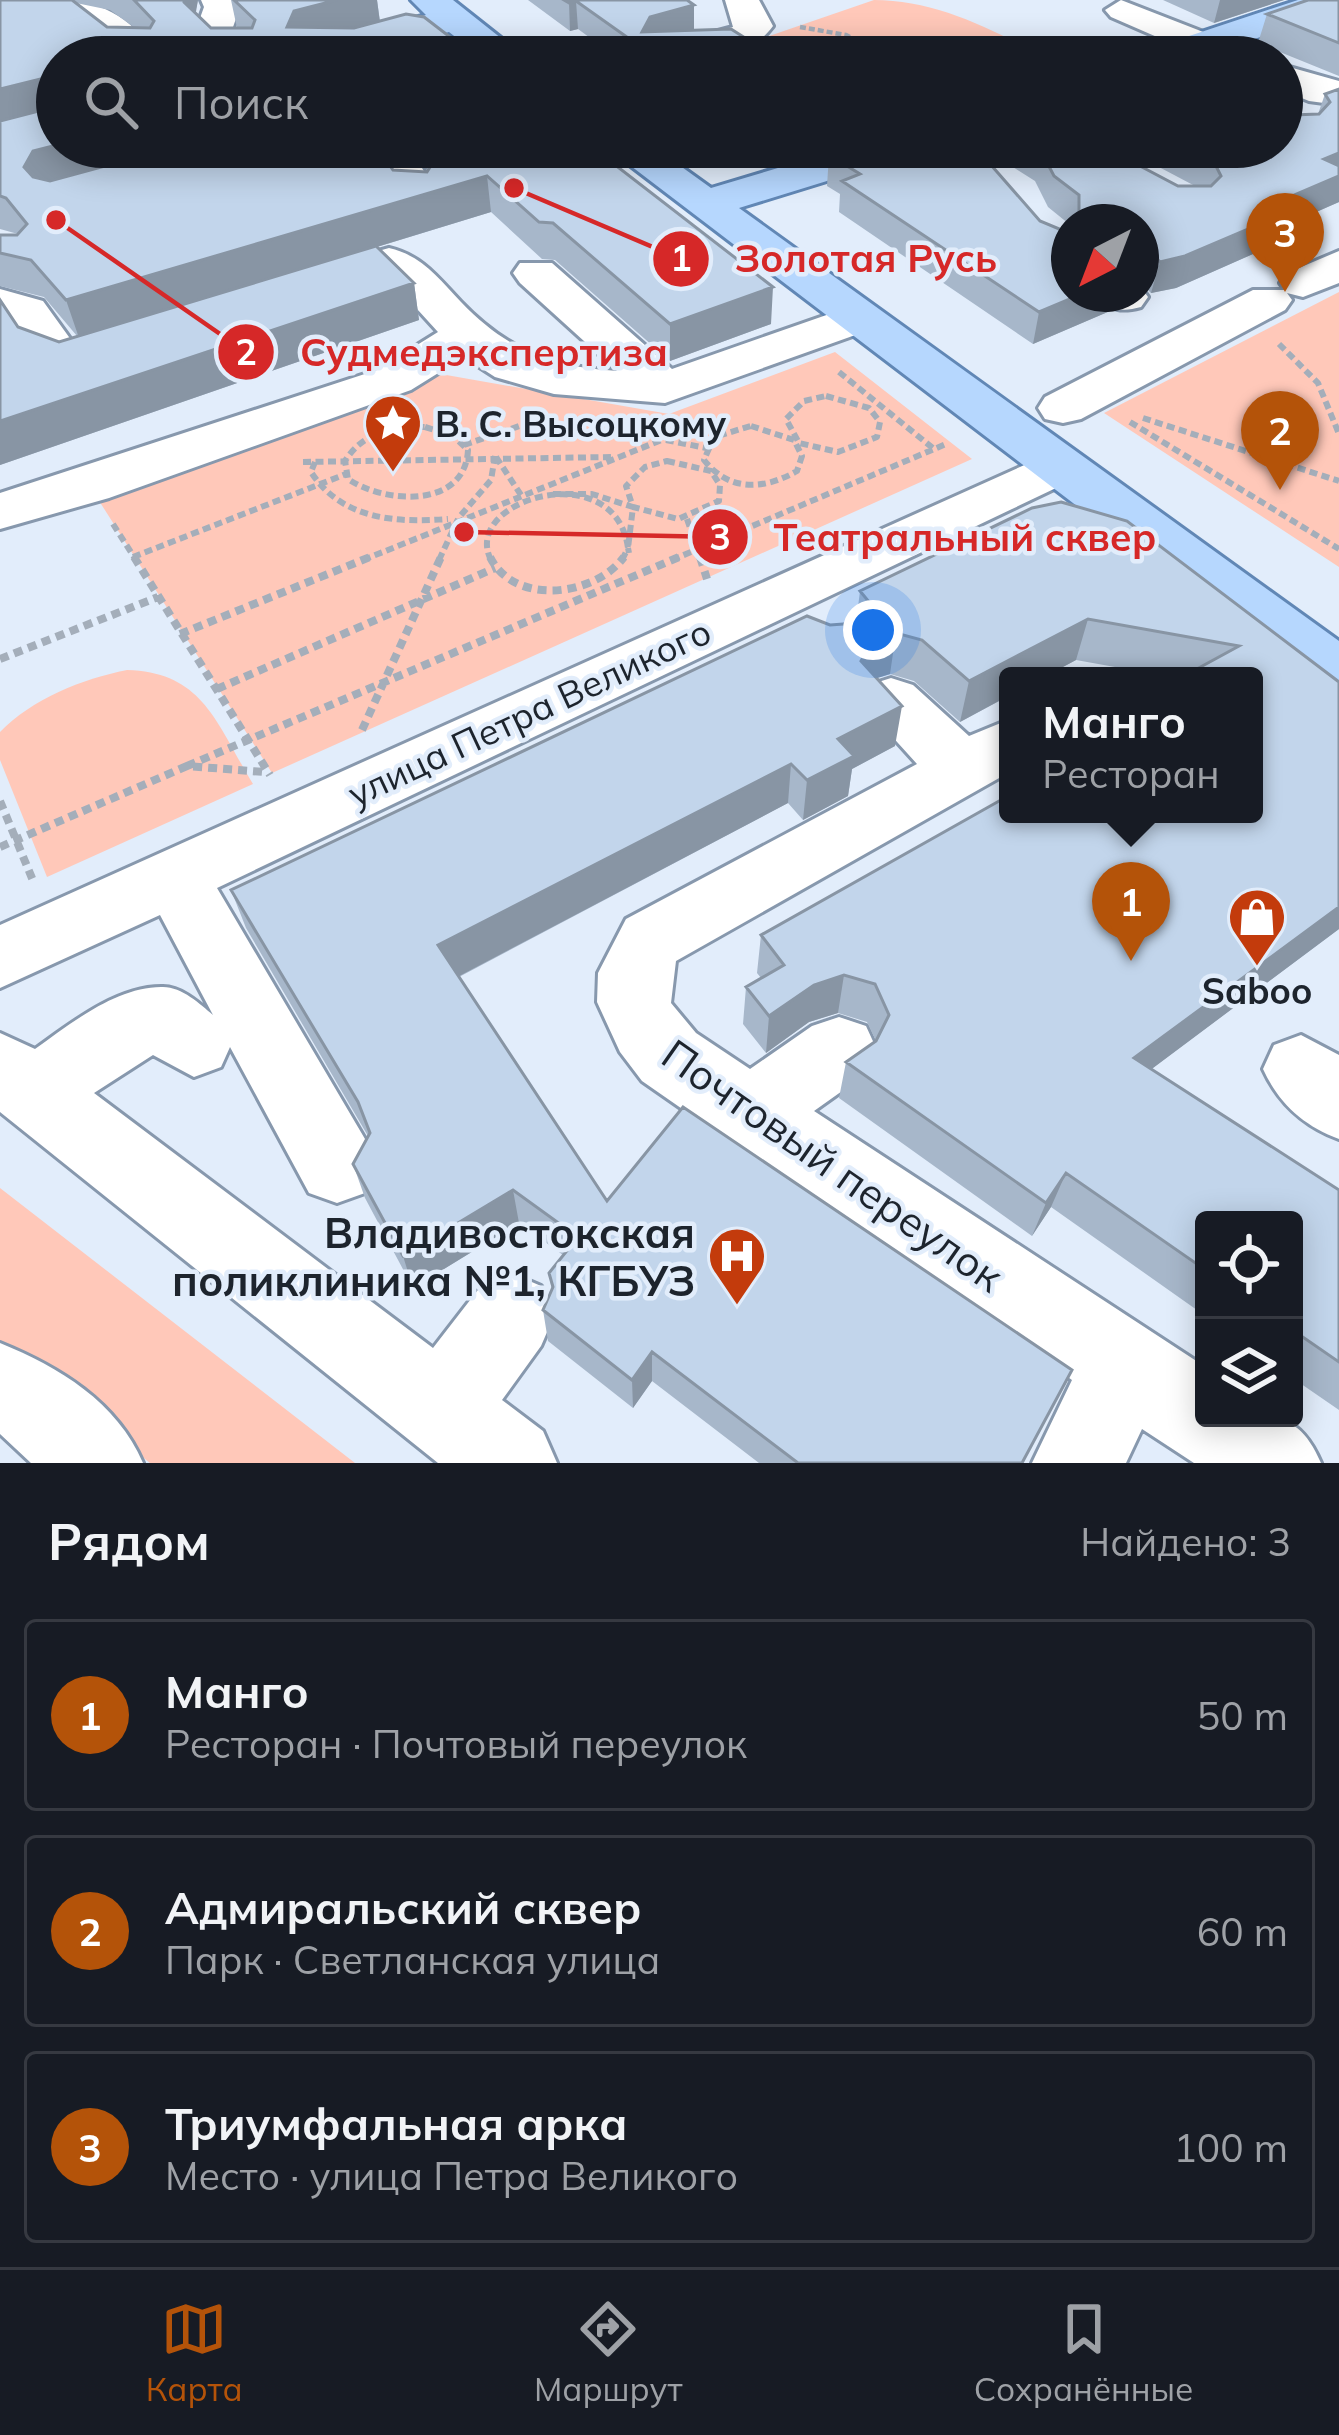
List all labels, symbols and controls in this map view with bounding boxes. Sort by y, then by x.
search box [36,36,1303,168]
icon: search [78,69,144,135]
text: Поиск [174,74,308,130]
pin: 3 [1246,193,1324,292]
north arrow [1051,204,1159,312]
callout: Золотая Русь [651,221,1021,296]
text: Золотая Русь [735,233,997,282]
text: 1 [670,235,692,280]
callout: Судмедэкспертиза [216,315,692,390]
text: Судмедэкспертиза [300,327,668,376]
text: 2 [235,329,257,374]
pin: 2 [1241,391,1319,490]
place icon: В. С. Высоцкому [362,392,424,474]
place label: В. С. Высоцкому [435,401,726,446]
callout: Театральный сквер [690,500,1181,575]
text: Театральный сквер [773,512,1157,561]
text: 3 [709,514,731,559]
your location [843,600,903,660]
street label: улица Петра Великого [340,608,718,816]
popup [999,667,1263,823]
text: Манго [1042,693,1186,749]
text: Ресторан [1042,749,1220,798]
pin: 1 [1092,862,1170,961]
shop icon: Saboo [1226,886,1288,968]
place label: Saboo [1202,968,1312,1013]
street label: Почтовый переулок [652,1027,1014,1303]
place label: Владивостокская поликлиника №1, КГБУЗ [172,1206,695,1307]
map controls [1195,1211,1303,1427]
button: locate [1195,1211,1303,1319]
hospital icon: Владивостокская поликлиника №1, КГБУЗ [706,1225,768,1307]
button: layers [1195,1319,1303,1427]
text: Рядом [48,1509,210,1573]
text: Найдено: 3 [1080,1517,1291,1566]
text: Манго [165,1663,309,1719]
text: 1 [78,1691,102,1740]
text: 50 m [1197,1691,1288,1740]
text: Ресторан · Почтовый переулок [165,1719,747,1768]
text: Адмиральский сквер [165,1879,642,1935]
text: 2 [78,1907,102,1956]
text: 60 m [1197,1907,1288,1956]
text: Парк · Светланская улица [165,1935,660,1984]
text: Триумфальная арка [165,2095,628,2151]
text: 3 [78,2123,102,2172]
text: 100 m [1173,2123,1288,2172]
text: Место · улица Петра Великого [165,2151,738,2200]
tab: Карта [146,2296,243,2409]
tab: Маршрут [534,2296,682,2409]
tab: Сохранённые [974,2296,1193,2409]

